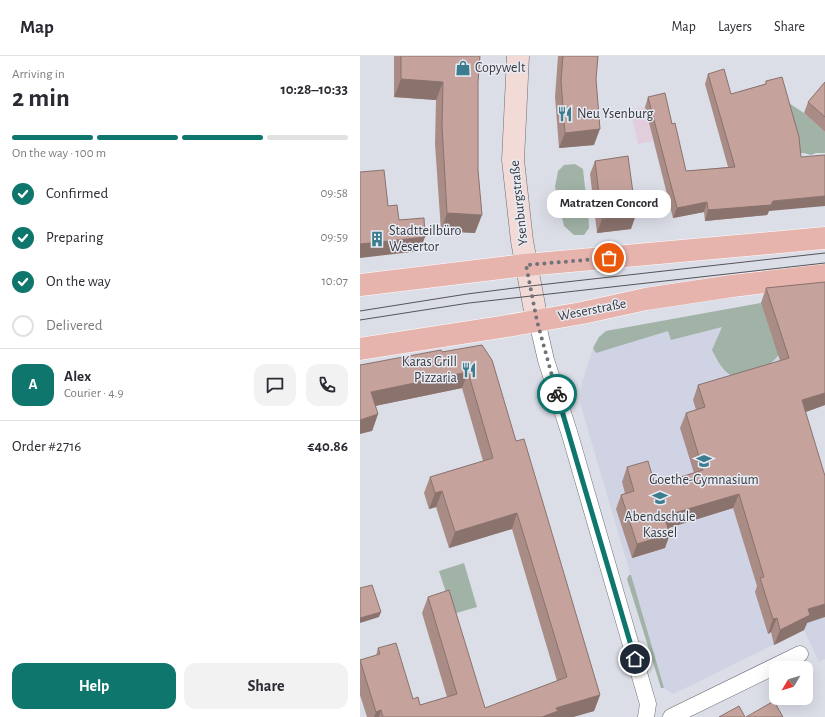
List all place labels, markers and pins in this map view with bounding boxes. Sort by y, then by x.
shop icon: Copywelt [454,59,472,77]
place label: Copywelt [475,61,526,75]
restaurant icon: Neu Ysenburg [556,105,574,123]
place label: Neu Ysenburg [577,107,654,121]
callout: Matratzen Concord [547,190,671,218]
place label: Stadtteilbüro Wesertor [389,224,462,254]
building icon: Stadtteilbüro Wesertor [368,230,386,248]
pin [592,241,626,275]
place label: Karas Grill Pizzaria [402,355,458,385]
restaurant icon: Karas Grill Pizzaria [460,361,478,379]
school or university icon: Goethe-Gymnasium [695,452,713,470]
place label: Goethe-Gymnasium [649,473,759,487]
school or university icon: Abendschule Kassel [651,489,669,507]
place label: Abendschule Kassel [624,510,696,540]
pin [618,642,652,676]

